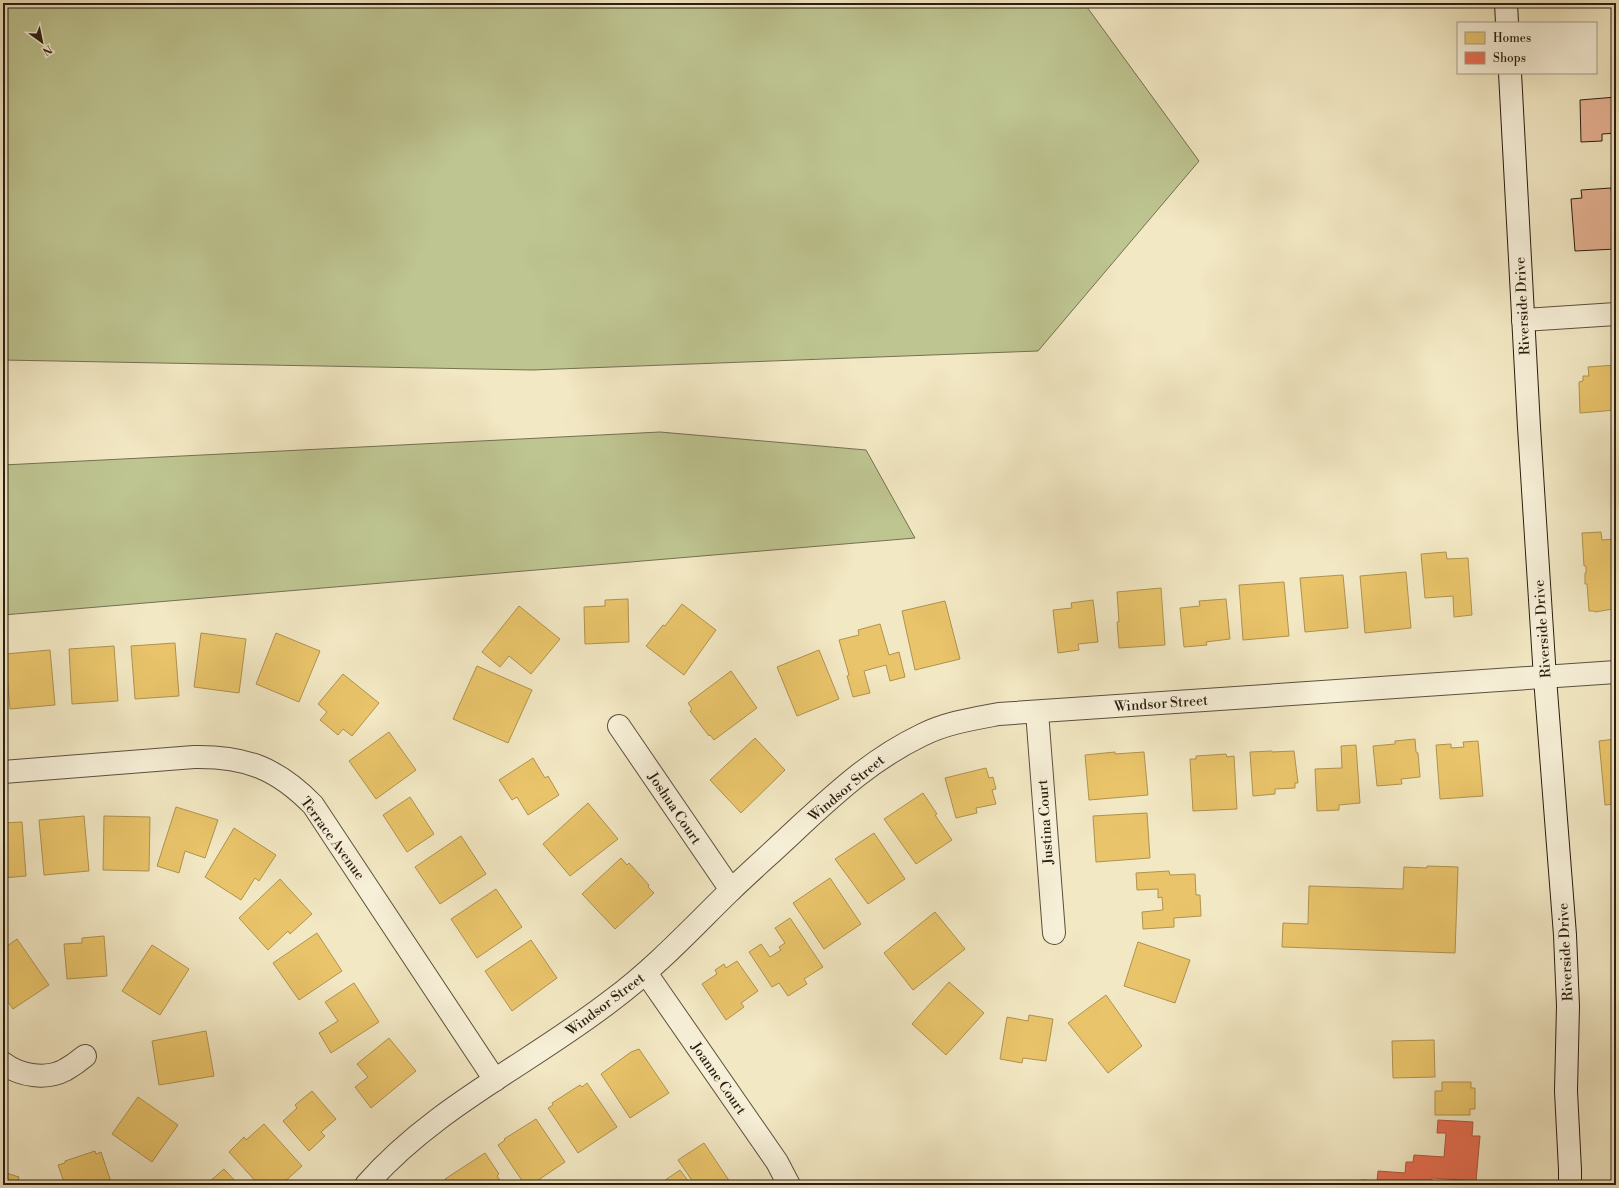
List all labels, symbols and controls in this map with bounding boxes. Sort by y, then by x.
north arrow [22,22,62,62]
legend [1457,22,1597,74]
text: Homes [1493,31,1531,46]
text: N [39,41,54,58]
text: Shops [1493,51,1526,66]
street label: Riverside Drive [1511,256,1535,356]
street label: Riverside Drive [1531,579,1555,679]
street label: Windsor Street [1113,692,1209,716]
street label: Windsor Street [804,752,888,827]
street label: Joshua Court [643,768,705,848]
street label: Justina Court [1034,779,1058,866]
street label: Terrace Avenue [296,794,368,884]
street label: Riverside Drive [1554,902,1578,1002]
street label: Windsor Street [562,969,649,1041]
street label: Joanne Court [686,1038,750,1118]

